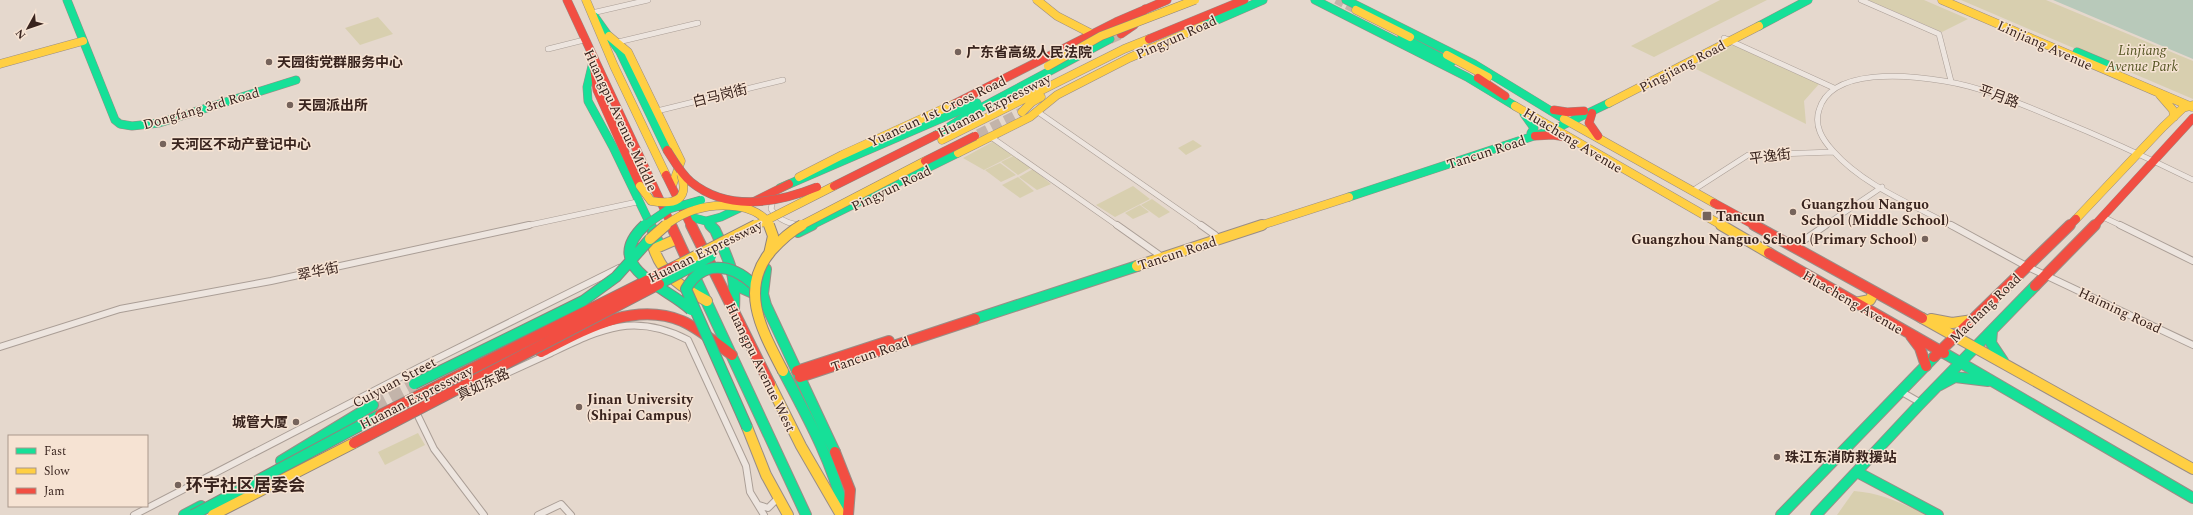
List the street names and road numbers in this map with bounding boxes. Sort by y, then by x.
street label: Pingyun Road [1132,10,1220,65]
street label: Linjiang Avenue [1994,15,2096,76]
street label: Pingjiang Road [1635,35,1729,98]
street label: Huangpu Avenue Middle [578,46,663,195]
street label: Huanan Expressway [934,67,1056,143]
street label: Yuancun 1st Cross Road [865,70,1010,153]
street label: 白马岗街 [690,79,750,112]
street label: 平月路 [1976,79,2022,114]
street label: Dongfang 3rd Road [140,82,262,135]
street label: Huacheng Avenue [1519,102,1627,179]
street label: Tancun Road [1444,130,1528,175]
street label: 平逸街 [1748,144,1792,169]
street label: Pingyun Road [848,160,935,217]
street label: Huanan Expressway [644,214,767,288]
street label: Tancun Road [1135,231,1219,276]
street label: 翠华街 [295,257,341,286]
street label: Huacheng Avenue [1799,265,1907,340]
street label: Machang Road [1945,268,2026,348]
street label: Haiming Road [2075,282,2165,339]
street label: Huangpu Avenue West [720,299,801,436]
street label: Tancun Road [828,331,912,378]
street label: Cuiyuan Street [349,352,440,413]
street label: Huanan Expressway [356,359,478,435]
street label: 真如东路 [453,363,513,406]

